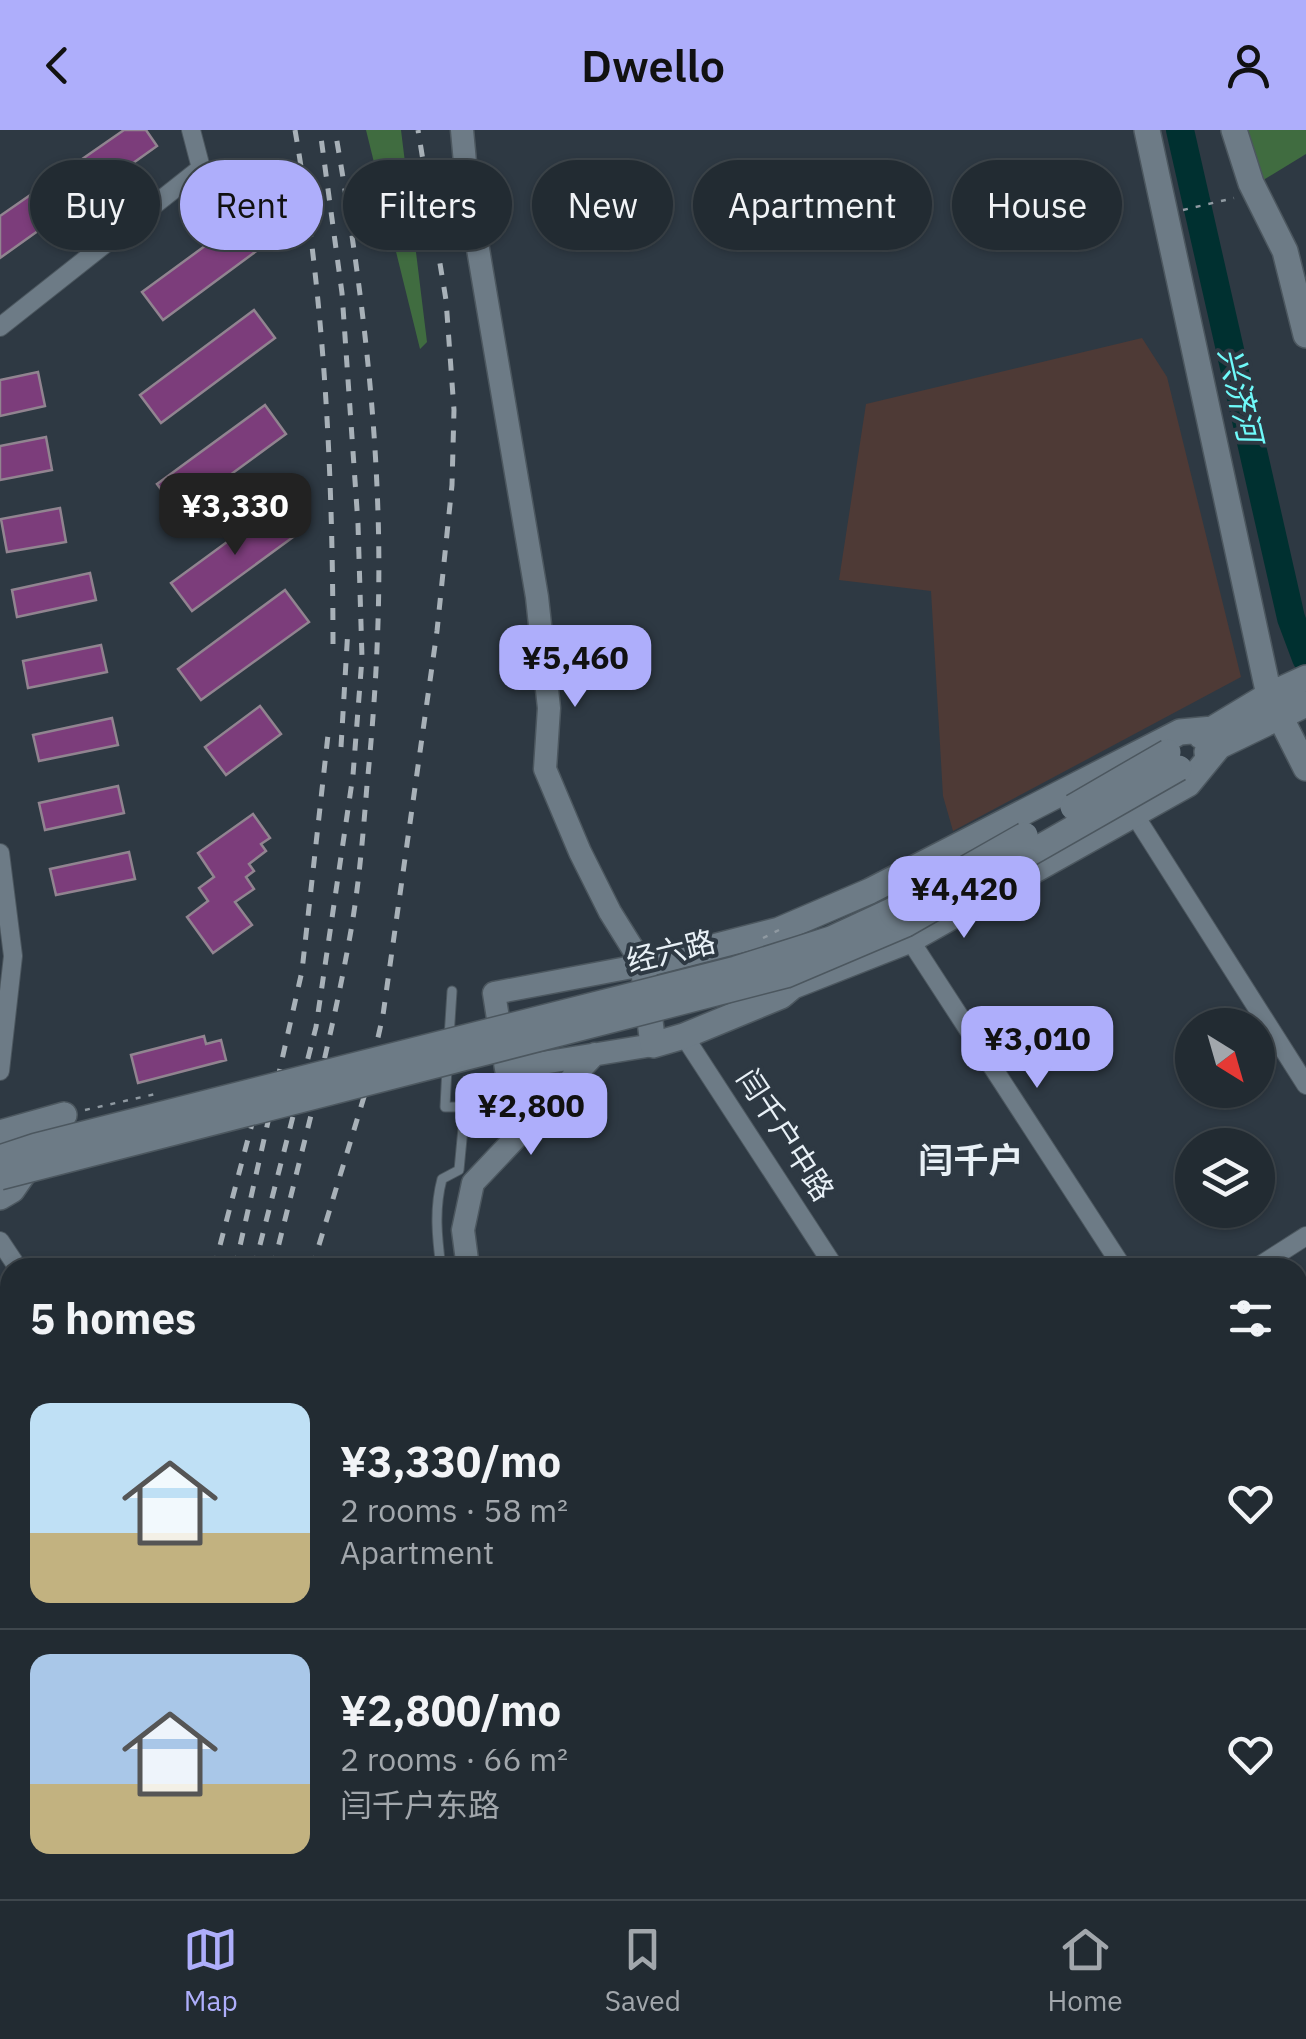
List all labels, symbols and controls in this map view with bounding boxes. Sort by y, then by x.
text: Dwello [581,36,725,94]
icon: back [30,38,85,93]
icon: person [1221,38,1276,93]
chip: Buy [30,160,160,250]
chip: Rent [180,160,323,250]
chip: Filters [343,160,512,250]
chip: New [532,160,673,250]
chip: Apartment [693,160,932,250]
chip: House [952,160,1122,250]
water label: 兴济河 [1210,343,1274,452]
pin: ¥3,330 [154,473,316,558]
text: ¥3,330 [181,484,289,526]
pin: ¥5,460 [494,625,656,710]
text: ¥5,460 [521,636,629,678]
pin: ¥4,420 [883,856,1045,941]
text: ¥4,420 [910,867,1018,909]
street label: 经六路 [622,921,719,980]
pin: ¥3,010 [956,1006,1118,1091]
north arrow [1175,1008,1275,1108]
map controls [1175,1008,1275,1228]
text: ¥3,010 [983,1017,1091,1059]
street label: 闫千户中路 [729,1061,843,1208]
pin: ¥2,800 [450,1073,612,1158]
text: ¥2,800 [477,1084,585,1126]
button: layers [1175,1128,1275,1228]
district label: 闫千户 [918,1137,1024,1183]
text: 5 homes [30,1291,196,1346]
icon: filters [1223,1291,1278,1346]
text: ¥3,330/mo [340,1434,561,1489]
icon: home [110,1443,230,1563]
icon: heart [1223,1476,1278,1531]
text: 2 rooms · 58 m² [340,1489,568,1531]
text: Apartment [340,1531,494,1573]
text: ¥2,800/mo [340,1683,561,1738]
icon: home [110,1694,230,1814]
icon: heart [1223,1727,1278,1782]
text: 2 rooms · 66 m² [340,1738,568,1780]
text: 闫千户东路 [340,1784,500,1826]
tab: Map [183,1922,238,2019]
tab: Saved [605,1922,681,2019]
tab: Home [1047,1922,1123,2019]

